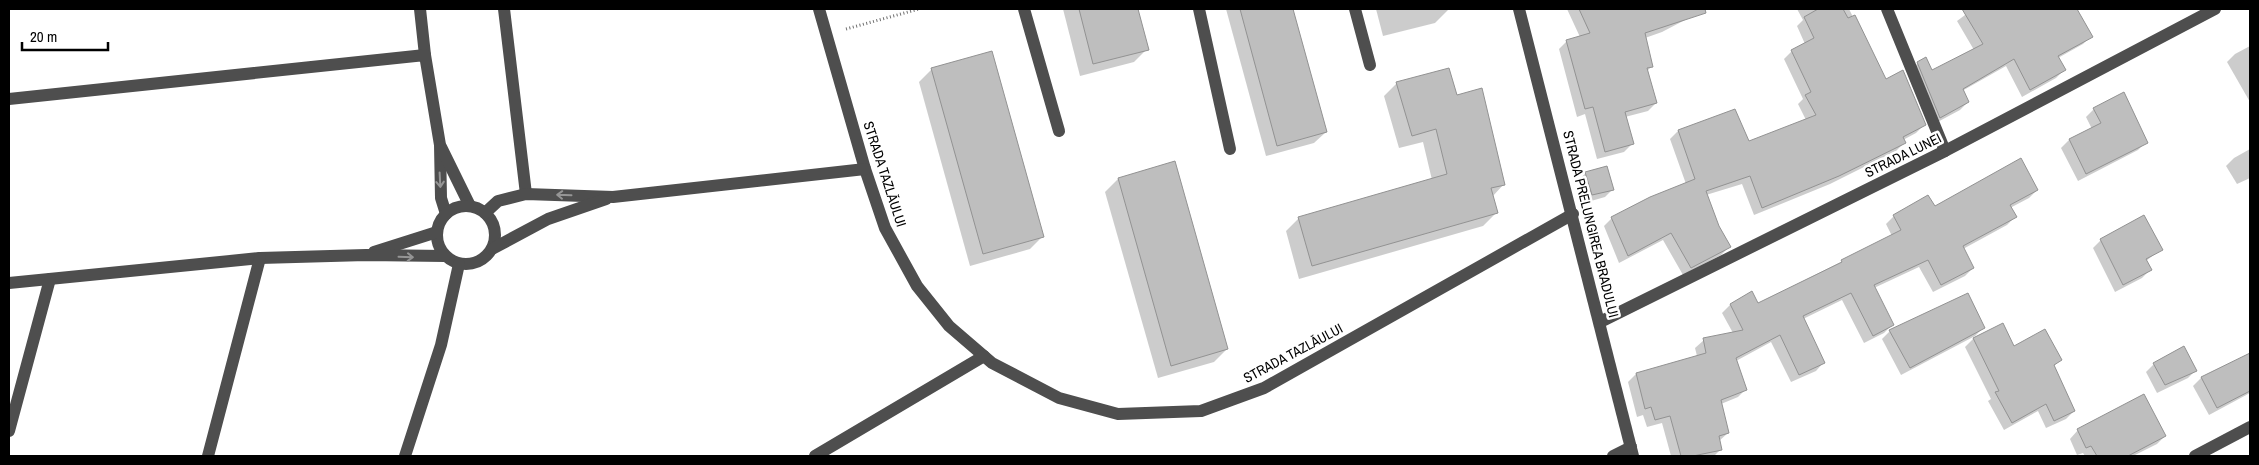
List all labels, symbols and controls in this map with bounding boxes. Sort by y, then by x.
scale bar [22,20,109,52]
text: 20 m [30,26,57,47]
street label: STRADA TAZLĂULUI [859,119,911,229]
street label: STRADA PRELUNGIREA BRADULUI [1559,129,1623,319]
street label: STRADA LUNEI [1862,129,1944,181]
one-way arrow [435,171,444,187]
one-way arrow [556,190,572,200]
one-way arrow [397,252,413,261]
street label: STRADA TAZLĂULUI [1240,319,1346,387]

